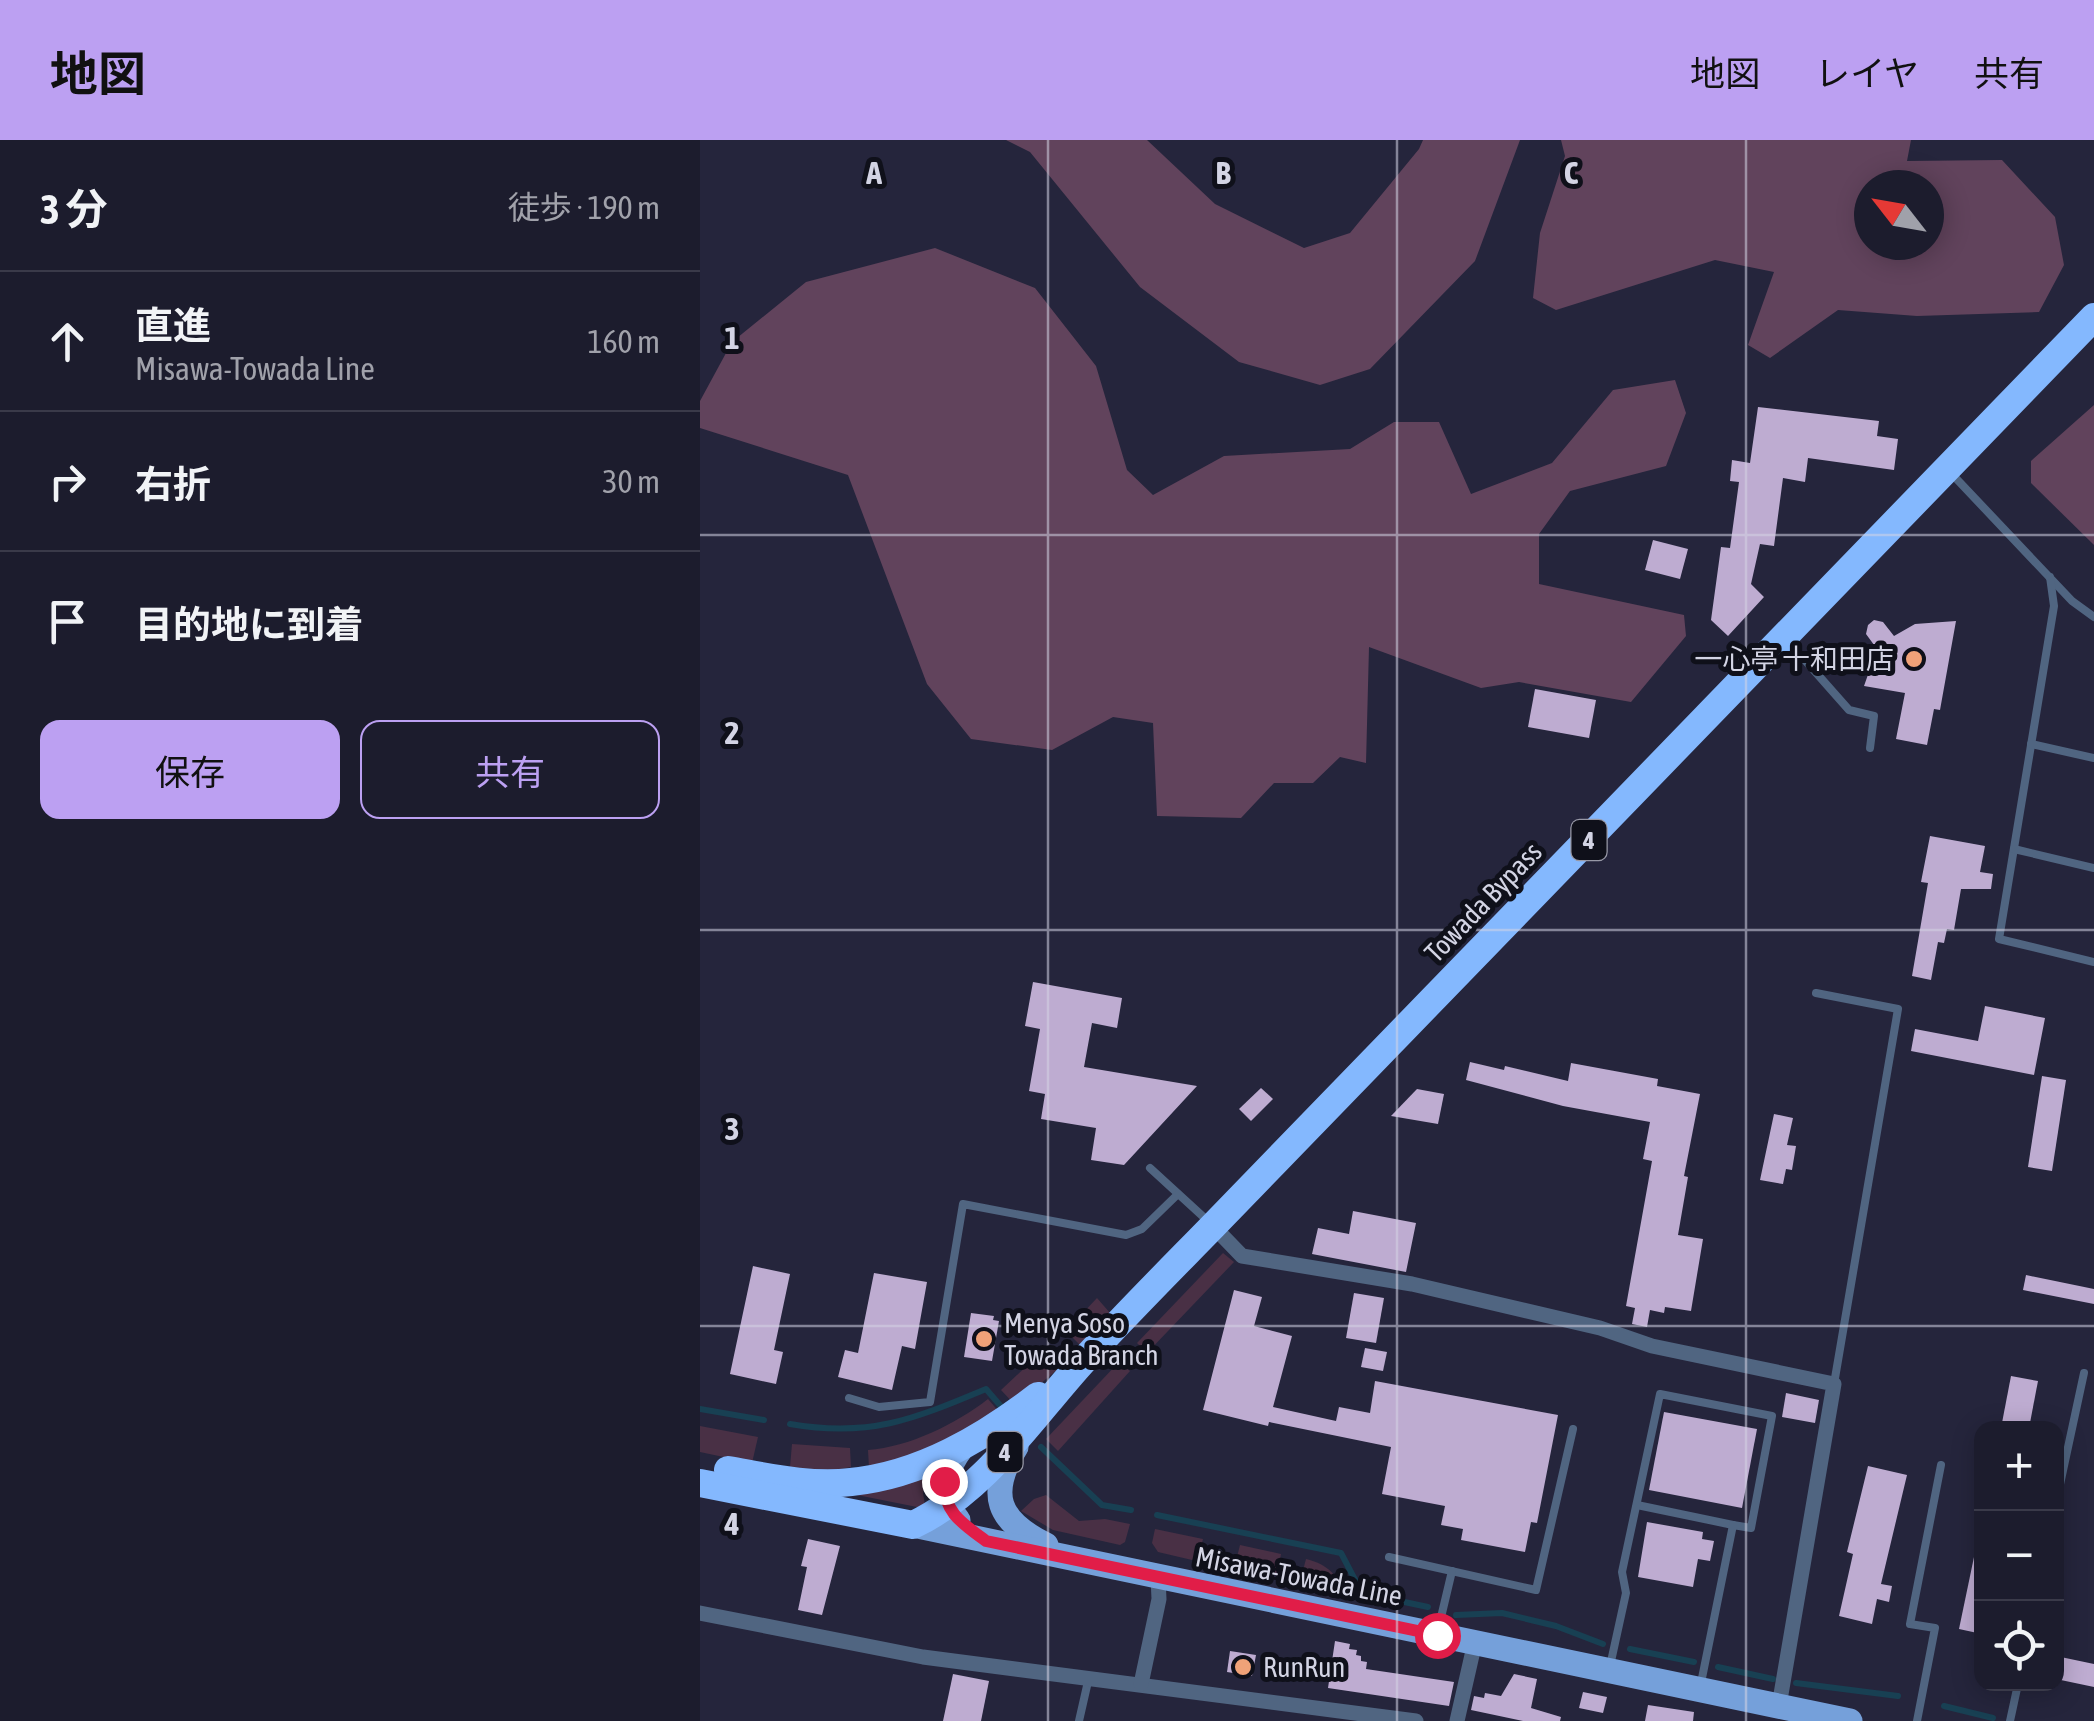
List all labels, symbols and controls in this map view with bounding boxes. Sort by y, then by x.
text: 地図 [50,46,146,101]
text: 地図 [1690,53,1760,93]
text: レイヤ [1815,53,1919,93]
text: 共有 [1974,53,2044,93]
text: A [865,154,882,191]
text: B [1215,154,1231,191]
text: C [1564,154,1579,191]
north arrow [1854,170,1944,260]
text: 3 分 [40,185,108,233]
text: 徒歩 · 190 m [508,189,660,226]
text: 直進 [135,304,211,347]
icon: ahead [40,314,95,369]
text: 1 [724,319,740,356]
text: 160 m [587,323,660,360]
text: Misawa-Towada Line [135,350,375,387]
icon: right [40,454,95,509]
text: 右折 [135,463,211,506]
text: 30 m [602,463,660,500]
icon: arrive [40,594,95,649]
text: 目的地に到着 [135,603,363,646]
place label: 一心亭 十和田店 [1694,643,1894,675]
marker: 一心亭 十和田店 [1903,648,1925,670]
text: 2 [724,714,740,751]
button: 保存 [40,720,340,819]
button: 共有 [360,720,660,819]
road number: 4 [1572,820,1606,860]
street label: Towada Bypass [1418,836,1548,968]
text: 3 [724,1110,740,1147]
place label: Menya Soso Towada Branch [1004,1307,1159,1371]
marker: Menya Soso Towada Branch [973,1328,995,1350]
map controls [1974,1421,2064,1691]
button: + [1974,1421,2064,1511]
road number: 4 [988,1432,1022,1472]
route end [922,1459,968,1505]
text: 4 [723,1505,740,1542]
button: − [1974,1511,2064,1601]
street label: Misawa-Towada Line [1193,1540,1405,1612]
button: locate [1974,1601,2064,1691]
route start [1415,1613,1461,1659]
place label: RunRun [1263,1651,1345,1683]
marker: RunRun [1232,1656,1254,1678]

